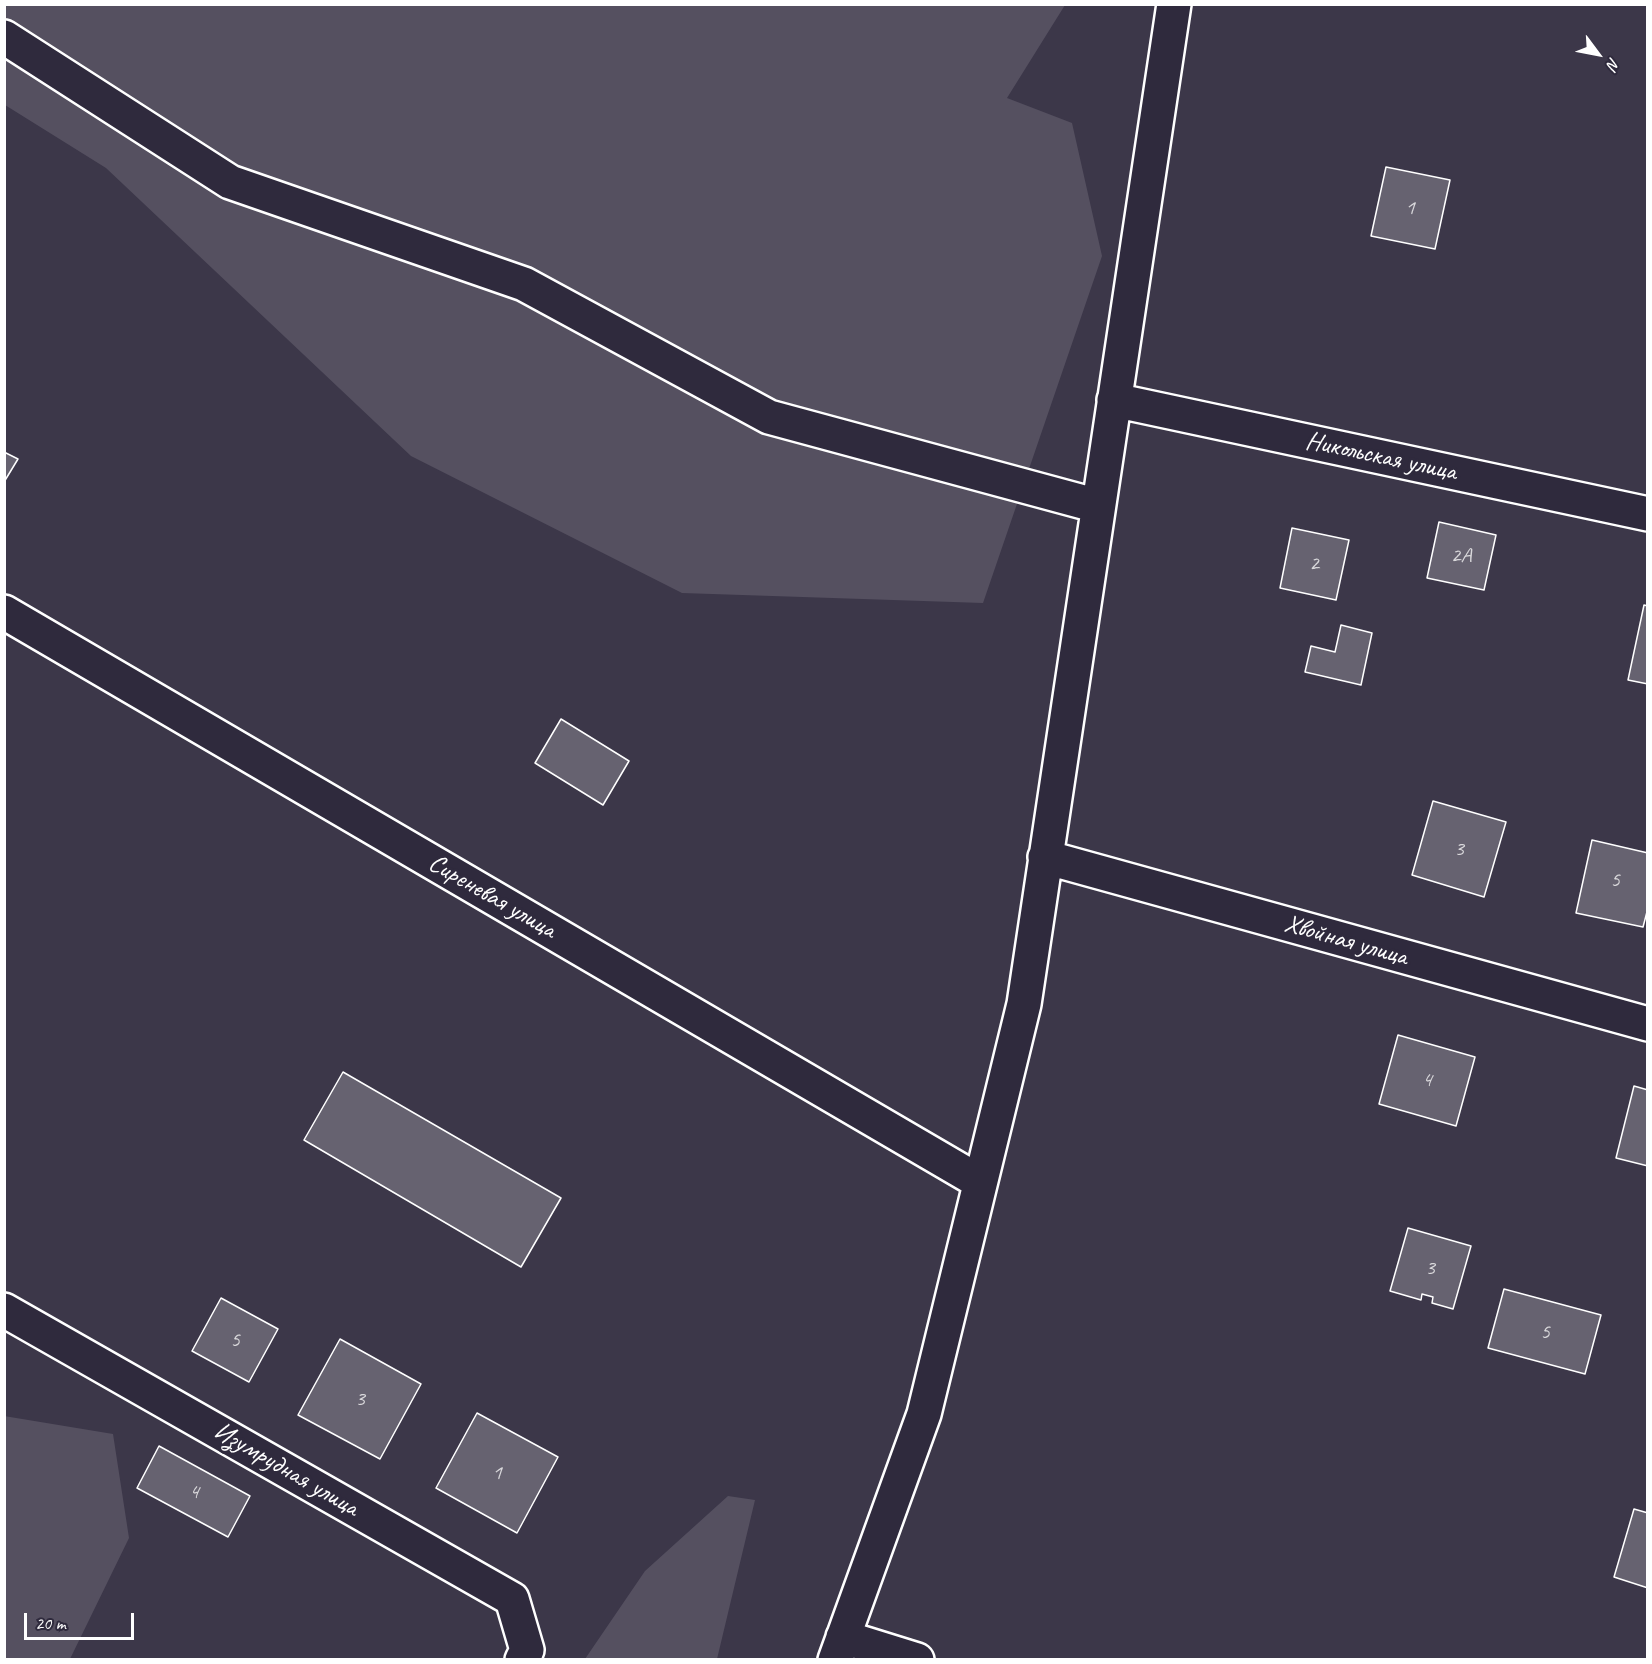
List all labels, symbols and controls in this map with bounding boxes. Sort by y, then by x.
north arrow [1568,24,1628,84]
text: N [1602,54,1624,73]
house number: 1 [1405,195,1415,221]
street label: Никольская улица [1303,426,1459,488]
house number: 2А [1451,543,1471,569]
house number: 2 [1309,551,1319,577]
house number: 3 [1454,836,1464,862]
street label: Сиреневая улица [423,848,561,946]
house number: 5 [1610,867,1620,893]
street label: Хвойная улица [1281,909,1411,973]
house number: 4 [1422,1067,1432,1093]
house number: 3 [1425,1255,1435,1281]
house number: 5 [1540,1319,1550,1345]
house number: 5 [230,1327,240,1353]
house number: 3 [355,1386,365,1412]
street label: Изумрудная улица [208,1416,364,1524]
house number: 1 [492,1460,502,1486]
house number: 4 [189,1479,199,1505]
scale bar [27,1601,136,1639]
text: 20 m [35,1612,66,1634]

